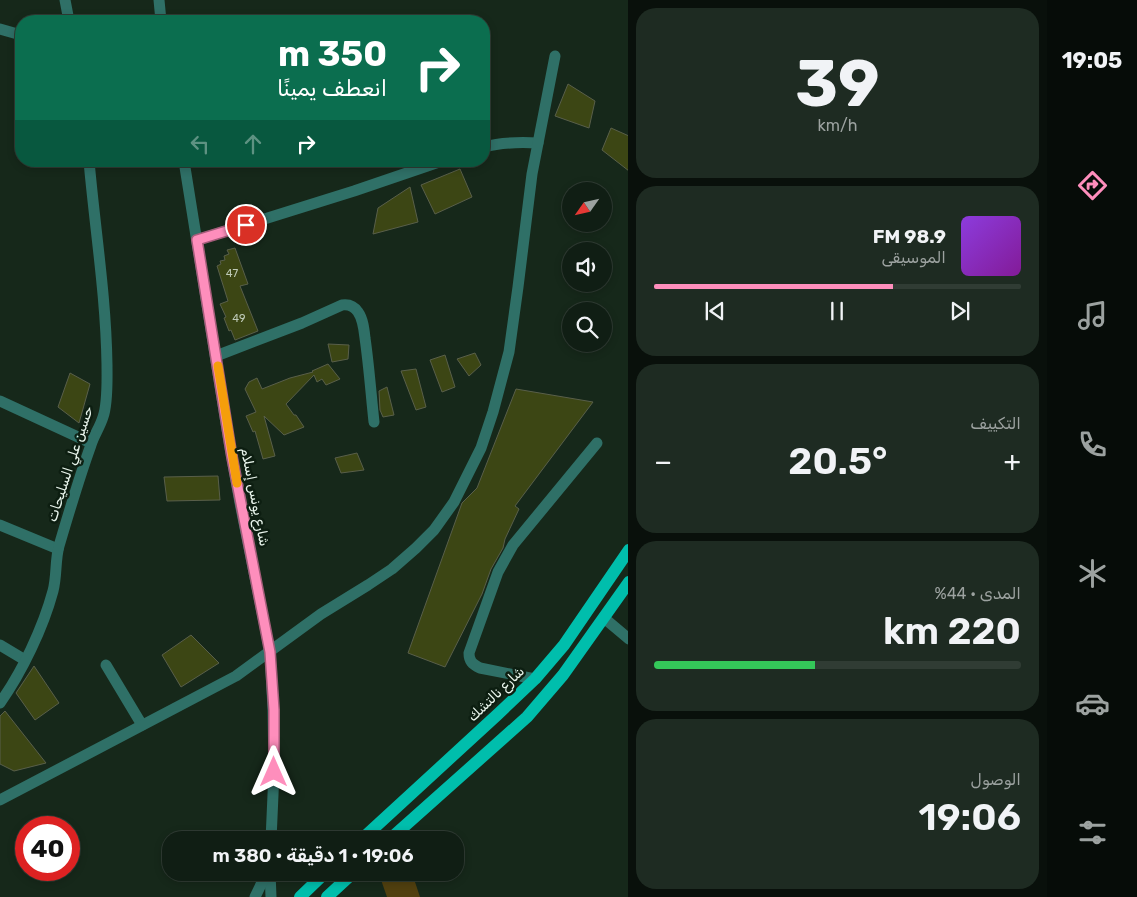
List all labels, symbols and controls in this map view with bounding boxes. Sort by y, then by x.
text: 350 m [278,33,387,75]
icon: right [405,35,470,100]
text: 39 [795,45,880,122]
text: 19:05 [1062,47,1122,74]
text: انعطف يمينًا [277,75,387,102]
text: km/h [818,116,857,135]
icon: left [186,130,214,158]
icon: ahead [239,130,267,158]
icon: right [292,130,320,158]
icon: directions [1075,168,1110,203]
north arrow [562,182,612,232]
map controls [562,182,612,352]
pin [225,204,267,246]
icon: arrive [232,211,260,239]
text: 98.9 FM [873,225,946,248]
button: sound [562,242,612,292]
text: الموسيقى [882,248,946,267]
house number: 47 [226,267,238,280]
icon: previous [701,297,729,325]
icon: pause [823,297,851,325]
icon: next [946,297,974,325]
icon: music [1075,298,1110,333]
button: search [562,302,612,352]
house number: 49 [232,312,246,325]
street label: حسين علي السليحات [43,404,99,525]
text: التكييف [970,414,1021,433]
icon: phone [1075,427,1110,462]
text: 20.5° [788,438,887,484]
text: − [654,445,672,478]
text: + [1004,445,1021,478]
street label: شارع يونس إسلام [235,446,273,548]
icon: climate [1075,556,1110,591]
text: المدى · 44% [935,584,1021,603]
text: 220 km [883,608,1021,654]
street label: شارع نالتشك [464,663,529,727]
icon: car [1075,686,1110,721]
position arrow [247,745,299,797]
text: الوصول [971,770,1021,789]
text: 19:06 [919,794,1021,840]
icon: filters [1075,815,1110,850]
speed limit sign: 40 [15,816,80,881]
text: 19:06 · 1 دقيقة · 380 m [212,844,414,867]

